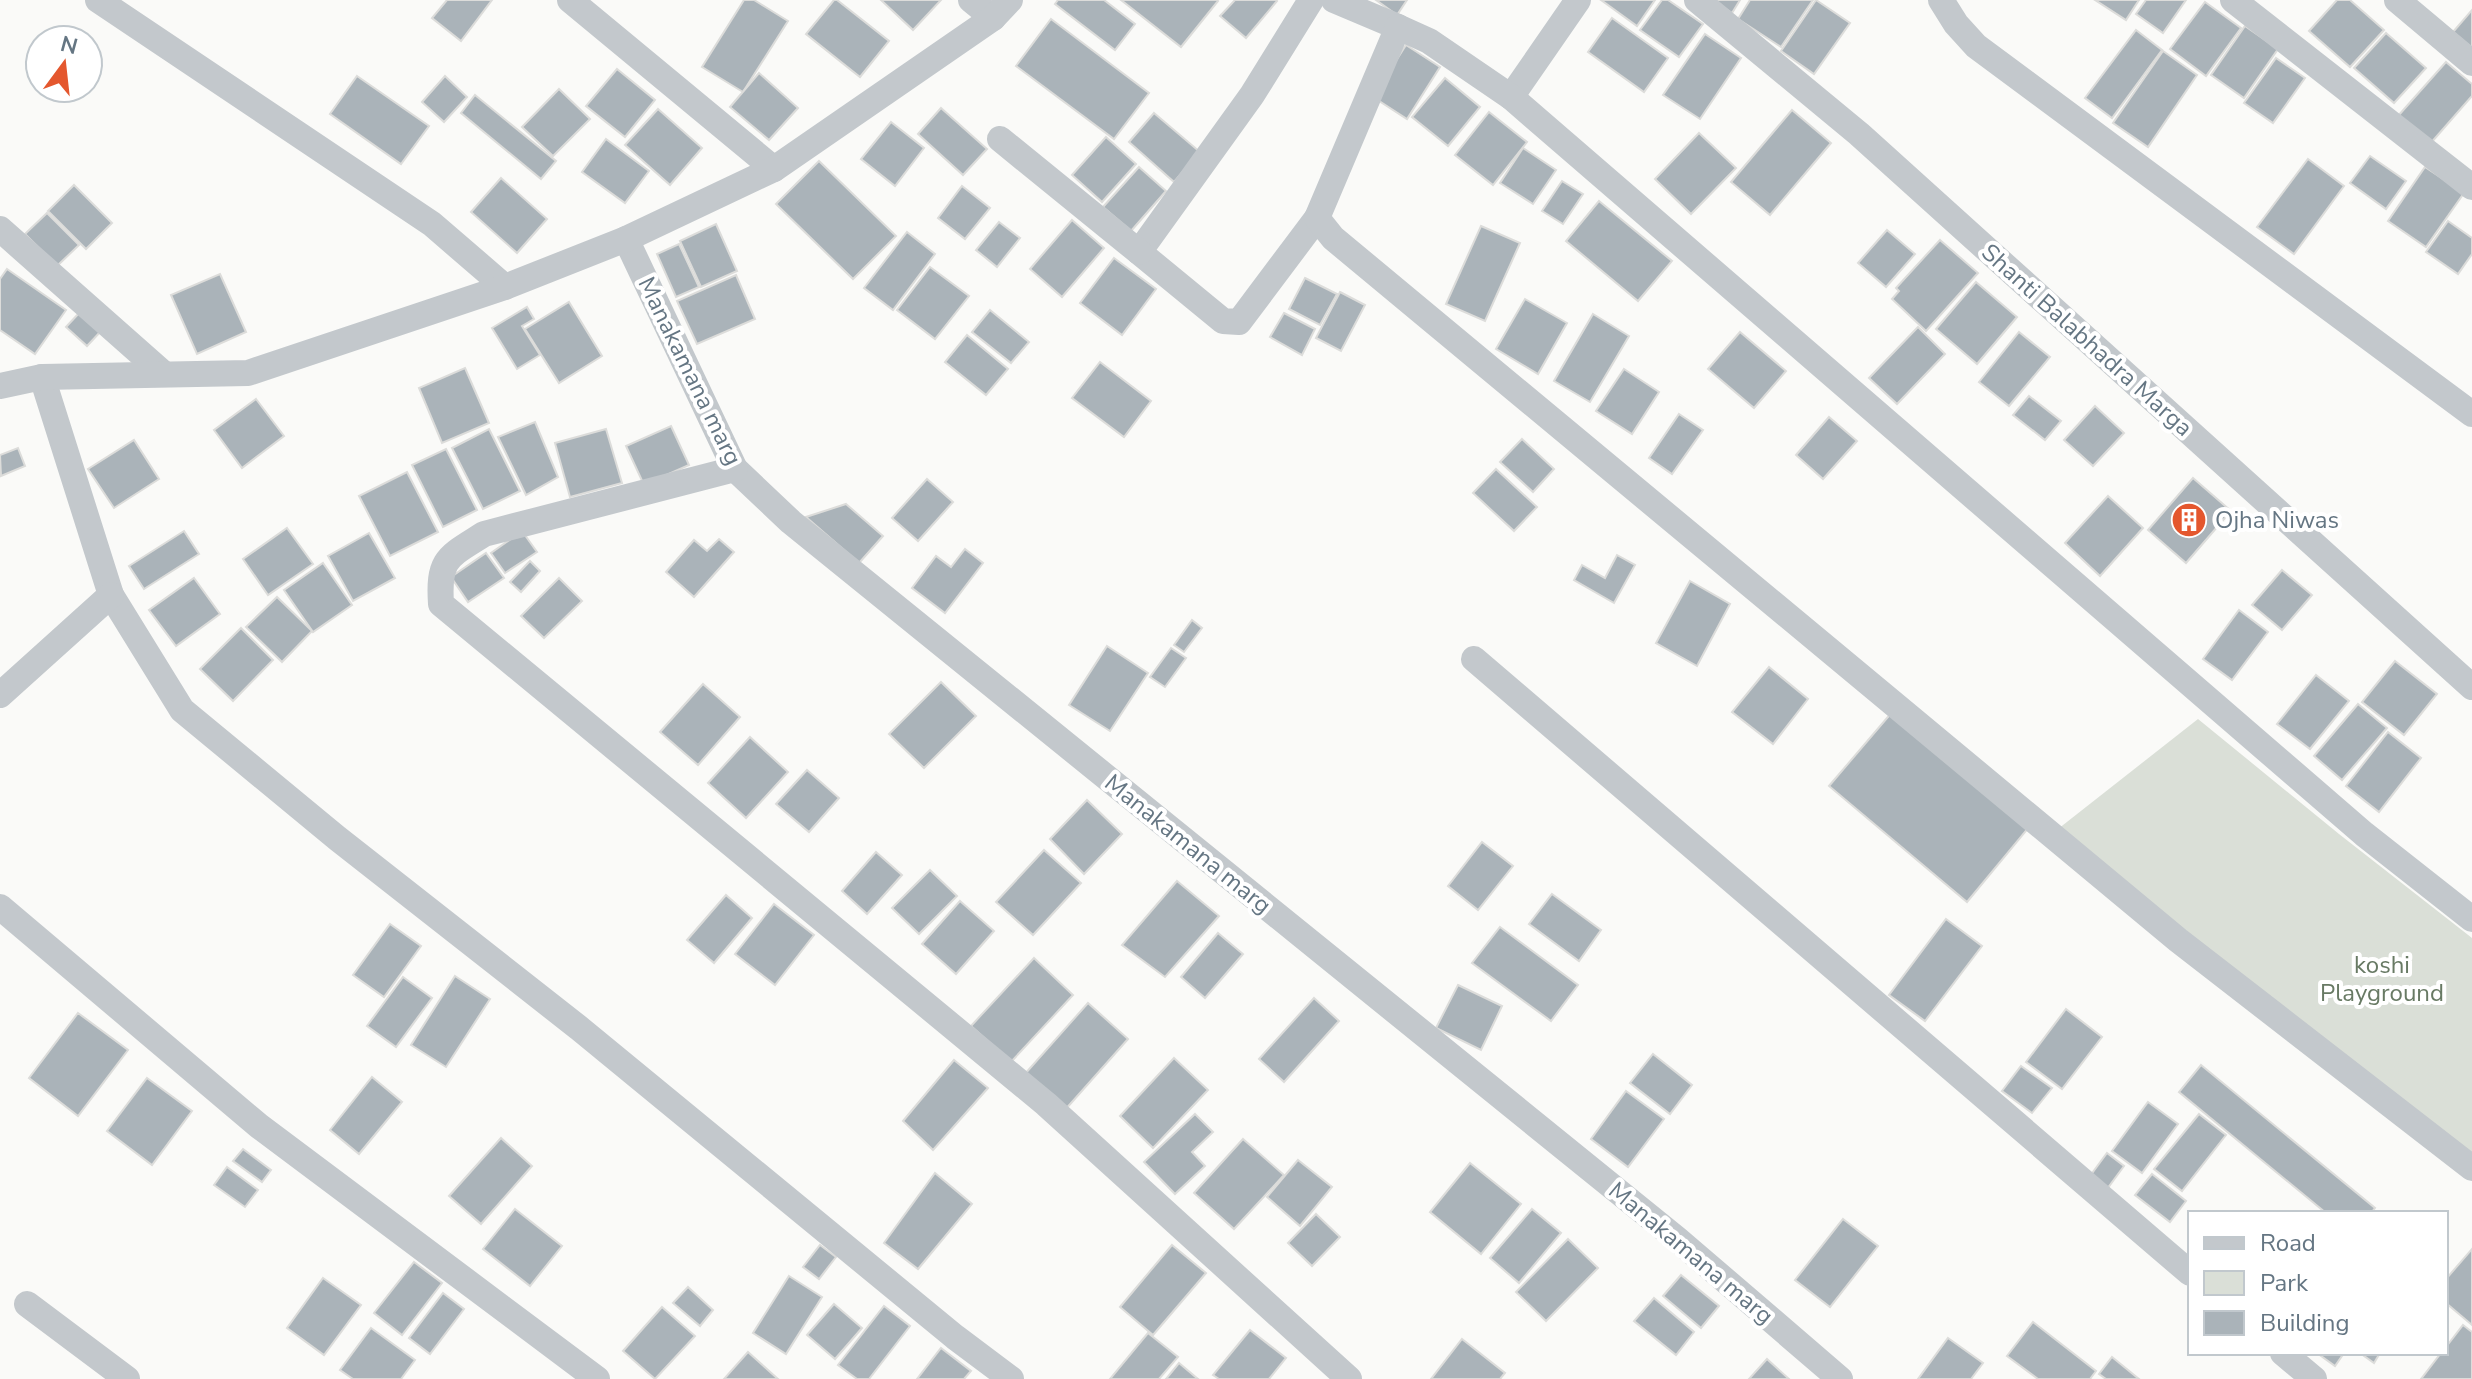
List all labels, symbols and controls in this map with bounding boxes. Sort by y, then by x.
north arrow [24,24,104,104]
text: N [57,29,81,62]
street label: Shanti Balabhadra Marga [1975,237,2199,443]
street label: Manakamana marg [631,272,749,470]
building icon: Ojha Niwas [2170,501,2208,539]
place label: Ojha Niwas [2215,504,2339,536]
street label: Manakamana marg [1098,767,1278,921]
park label: koshi Playground [2320,949,2444,1009]
street label: Manakamana marg [1602,1175,1780,1331]
legend [2188,1211,2448,1355]
text: Road [2260,1227,2316,1259]
text: Park [2260,1267,2309,1299]
text: Building [2260,1307,2350,1339]

